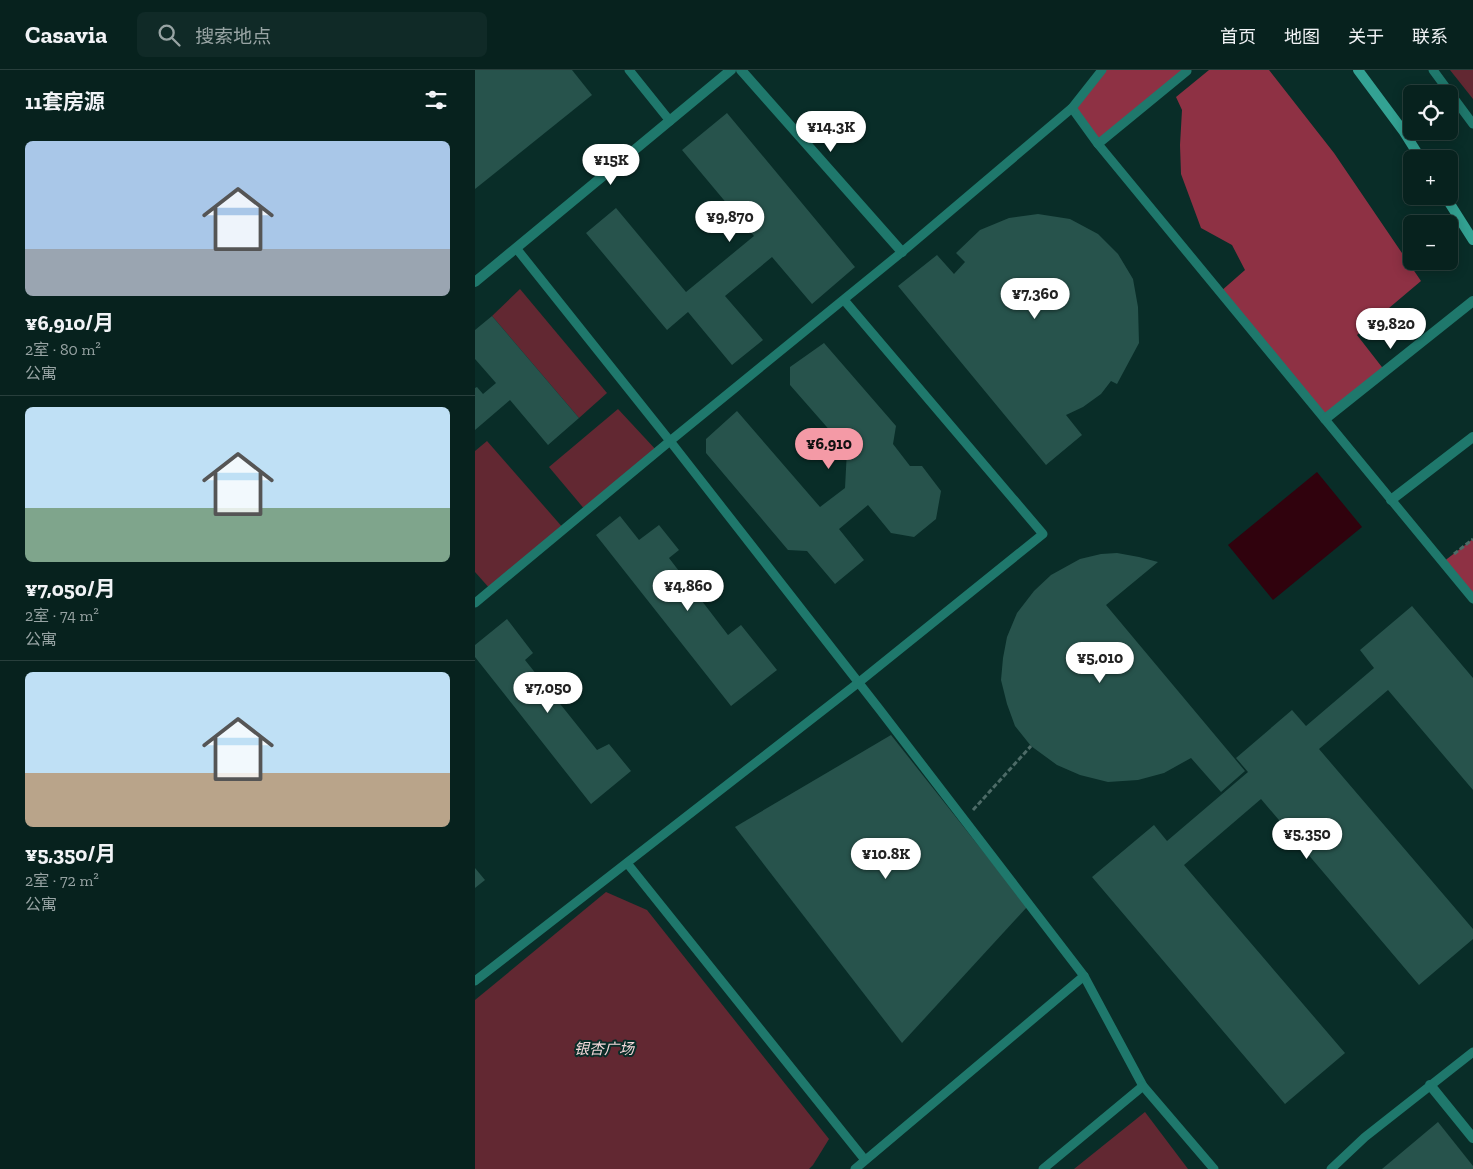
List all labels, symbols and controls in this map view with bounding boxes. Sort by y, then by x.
search box [137,12,487,57]
text: Casavia [25,20,107,49]
icon: search [155,21,183,49]
text: 搜索地点 [195,25,271,48]
text: 首页 [1220,26,1256,48]
text: 地图 [1284,26,1320,48]
text: 关于 [1348,26,1384,48]
text: 联系 [1412,26,1448,48]
map controls [1403,85,1458,270]
button: locate [1403,85,1458,140]
icon: filters [422,86,450,114]
text: 11套房源 [25,89,105,114]
pin: ¥14.3K [790,111,872,153]
text: ¥14.3K [807,117,855,136]
pin: ¥15K [581,144,641,186]
text: ¥15K [593,150,629,169]
button: + [1403,150,1458,205]
icon: home [193,174,283,264]
pin: ¥9,870 [689,200,771,243]
text: ¥9,870 [706,207,754,226]
button: − [1403,215,1458,270]
pin: ¥7,360 [994,278,1076,320]
text: ¥7,360 [1012,284,1058,303]
pin: ¥9,820 [1350,308,1432,350]
text: ¥6,910/月 [25,310,114,335]
text: ¥9,820 [1367,314,1415,333]
text: 2室 · 80 m² [25,340,101,359]
text: 公寓 [25,364,57,383]
pin: ¥6,910 [788,428,870,470]
text: ¥6,910 [806,434,852,453]
icon: home [193,439,283,529]
pin: ¥4,860 [647,570,729,612]
text: ¥7,050/月 [25,576,116,601]
text: ¥4,860 [664,576,712,595]
text: 2室 · 74 m² [25,606,99,625]
text: 公寓 [25,630,57,649]
pin: ¥5,010 [1059,642,1141,684]
text: ¥5,010 [1077,648,1123,667]
pin: ¥7,050 [507,672,589,714]
text: ¥7,050 [524,678,572,697]
icon: home [193,704,283,794]
pin: ¥5,350 [1266,818,1348,860]
text: ¥5,350 [1283,824,1331,843]
pin: ¥10.8K [845,838,927,880]
text: ¥5,350/月 [25,841,116,866]
text: ¥10.8K [862,844,910,863]
text: 2室 · 72 m² [25,871,99,890]
text: 公寓 [25,895,57,914]
park label: 银杏广场 [574,1040,636,1058]

